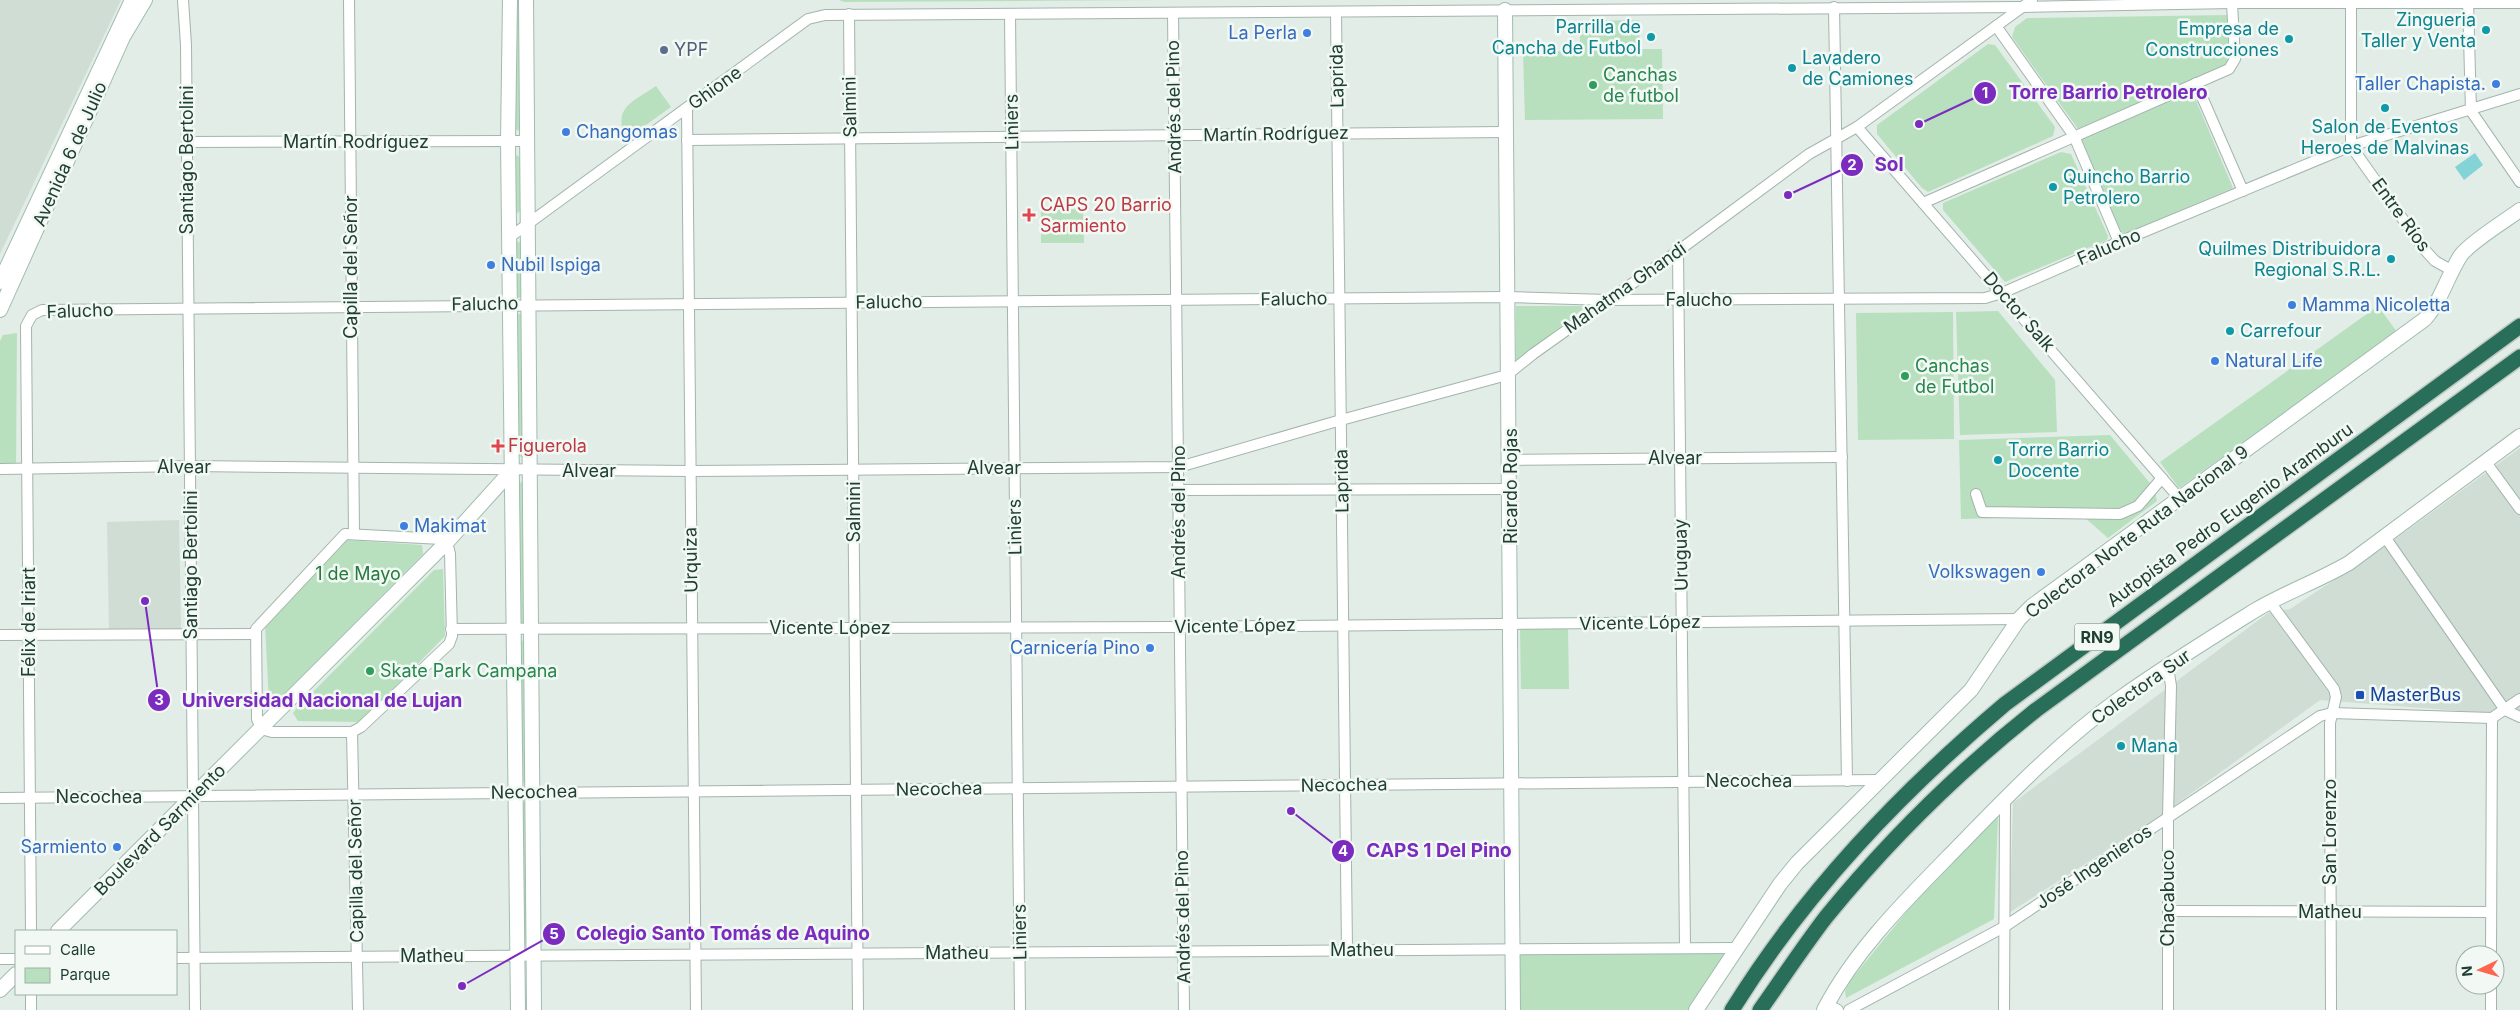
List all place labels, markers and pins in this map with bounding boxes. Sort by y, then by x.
place label: Zingueria Taller y Venta [2361,9,2476,51]
place label: Parrilla de Cancha de Futbol [1492,16,1641,58]
place label: Empresa de Construcciones [2145,18,2279,60]
place label: La Perla [1228,22,1297,43]
marker: Zingueria Taller y Venta [2480,24,2492,36]
marker: La Perla [1301,27,1313,39]
marker: Parrilla de Cancha de Futbol [1645,31,1657,43]
marker: Empresa de Construcciones [2283,33,2295,45]
place label: YPF [674,39,708,60]
marker: YPF [658,44,670,56]
place label: Lavadero de Camiones [1802,47,1913,89]
marker: Lavadero de Camiones [1786,62,1798,74]
place label: Canchas de futbol [1603,64,1679,106]
place label: Taller Chapista. [2354,73,2486,94]
callout: Torre Barrio Petrolero [1973,76,2217,110]
marker: Taller Chapista. [2490,78,2502,90]
marker: Canchas de futbol [1587,79,1599,91]
marker: Salon de Eventos Heroes de Malvinas [2379,102,2391,114]
place label: Salon de Eventos Heroes de Malvinas [2301,116,2469,158]
place label: Changomas [576,121,678,142]
marker: Changomas [560,126,572,138]
callout: Sol [1840,148,1914,182]
place label: Quincho Barrio Petrolero [2063,166,2190,208]
marker: Quincho Barrio Petrolero [2047,181,2059,193]
place label: CAPS 20 Barrio Sarmiento [1040,194,1172,236]
marker: CAPS 20 Barrio Sarmiento [1022,208,1036,222]
place label: Quilmes Distribuidora Regional S.R.L. [2198,238,2381,280]
marker: Quilmes Distribuidora Regional S.R.L. [2385,253,2397,265]
place label: Nubil Ispiga [501,254,601,275]
marker: Nubil Ispiga [485,259,497,271]
place label: Mamma Nicoletta [2302,294,2450,315]
marker: Mamma Nicoletta [2286,299,2298,311]
place label: Carrefour [2240,320,2322,341]
marker: Carrefour [2224,325,2236,337]
place label: Natural Life [2225,350,2323,371]
place label: Canchas de Futbol [1915,355,1994,397]
marker: Natural Life [2209,355,2221,367]
marker: Canchas de Futbol [1899,370,1911,382]
place label: Figuerola [508,435,587,456]
place label: Torre Barrio Docente [2008,439,2109,481]
marker: Figuerola [492,440,504,452]
marker: Torre Barrio Docente [1992,454,2004,466]
place label: Makimat [414,515,486,536]
marker: Makimat [398,520,410,532]
place label: Volkswagen [1928,561,2031,582]
marker: Volkswagen [2035,566,2047,578]
place label: Carnicería Pino [1010,637,1140,658]
marker: Carnicería Pino [1144,642,1156,654]
place label: Skate Park Campana [380,660,557,681]
marker: Skate Park Campana [364,665,376,677]
callout: Universidad Nacional de Lujan [147,683,472,717]
place label: MasterBus [2370,684,2461,705]
marker: MasterBus [2354,689,2366,701]
place label: Mana [2131,735,2178,756]
marker: Mana [2115,740,2127,752]
callout: CAPS 1 Del Pino [1331,834,1521,868]
place label: Sarmiento [21,836,107,857]
marker: Sarmiento [111,841,123,853]
callout: Colegio Santo Tomás de Aquino [541,917,880,951]

